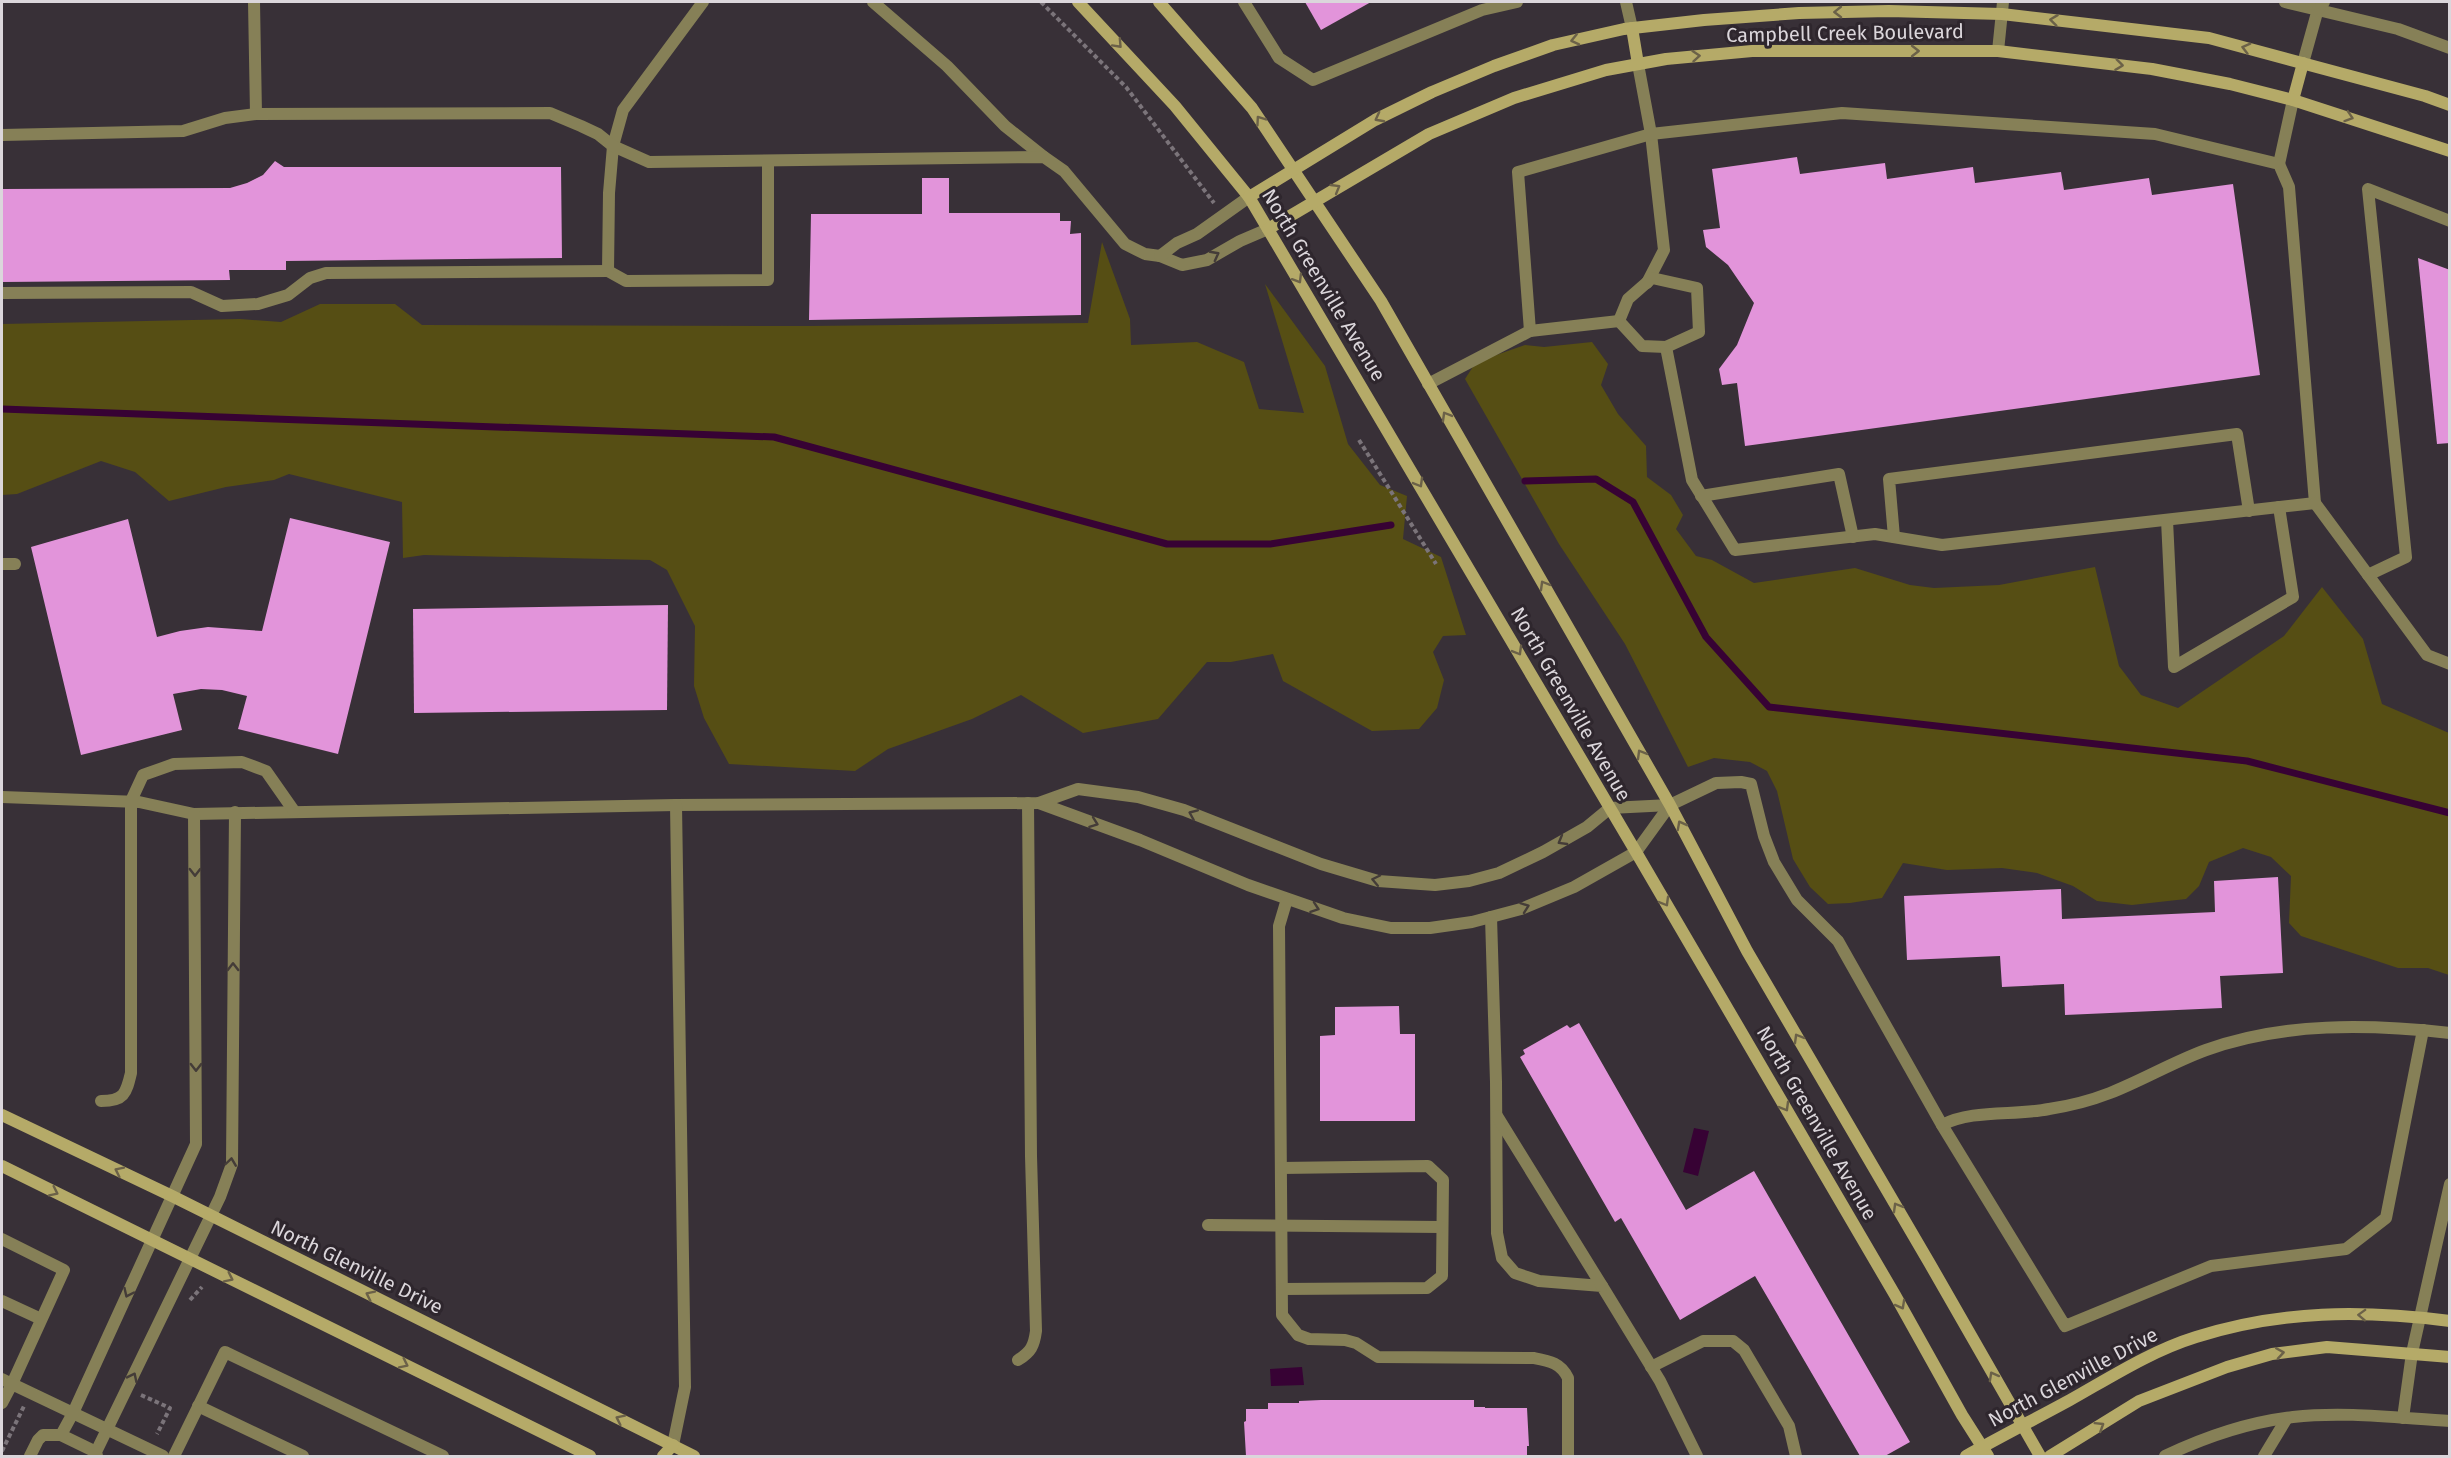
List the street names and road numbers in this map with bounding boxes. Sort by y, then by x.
street label: Campbell Creek Boulevard [1726,19,1964,47]
street label: North Greenville Avenue [1257,184,1391,386]
street label: North Greenville Avenue [1506,603,1636,805]
street label: North Greenville Avenue [1752,1022,1882,1224]
street label: North Glenville Drive [267,1215,447,1319]
street label: North Glenville Drive [1984,1322,2162,1432]

